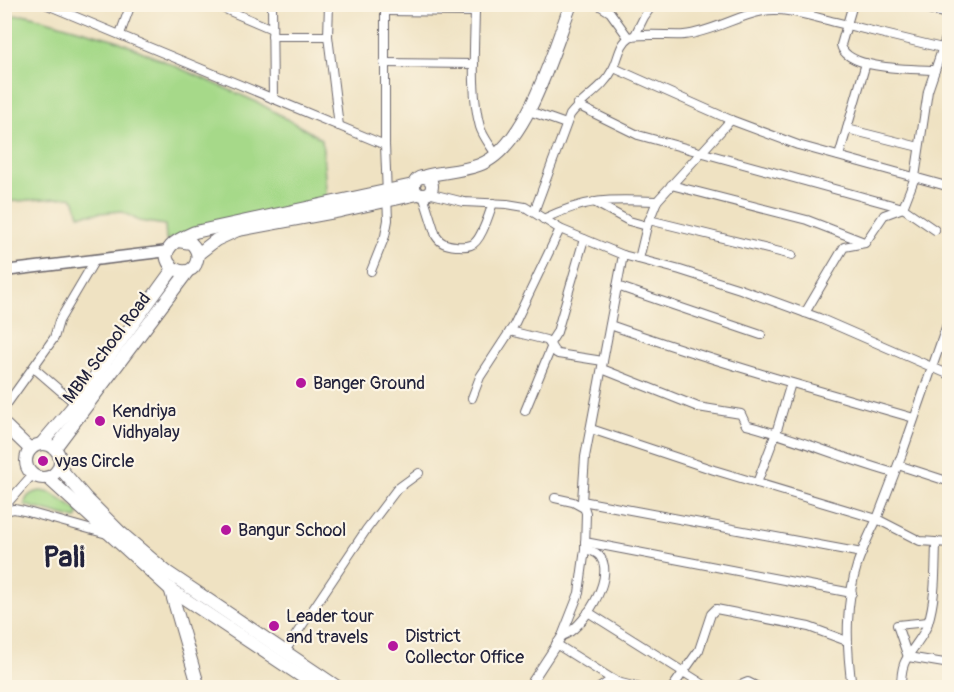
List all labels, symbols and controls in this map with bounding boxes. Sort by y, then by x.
street label: MBM School Road [58,288,156,408]
place label: Banger Ground [313,372,425,395]
marker: Banger Ground [294,376,308,390]
place label: Kendriya Vidhyalay [112,400,180,444]
marker: Kendriya Vidhyalay [93,414,107,428]
place label: vyas Circle [54,450,134,473]
marker: vyas Circle [36,454,50,468]
place label: Bangur School [238,519,346,542]
marker: Bangur School [219,523,233,537]
district label: Pali [43,539,85,576]
place label: Leader tour and travels [286,605,375,649]
marker: Leader tour and travels [267,619,281,633]
place label: District Collector Office [405,625,524,669]
marker: District Collector Office [386,639,400,653]

